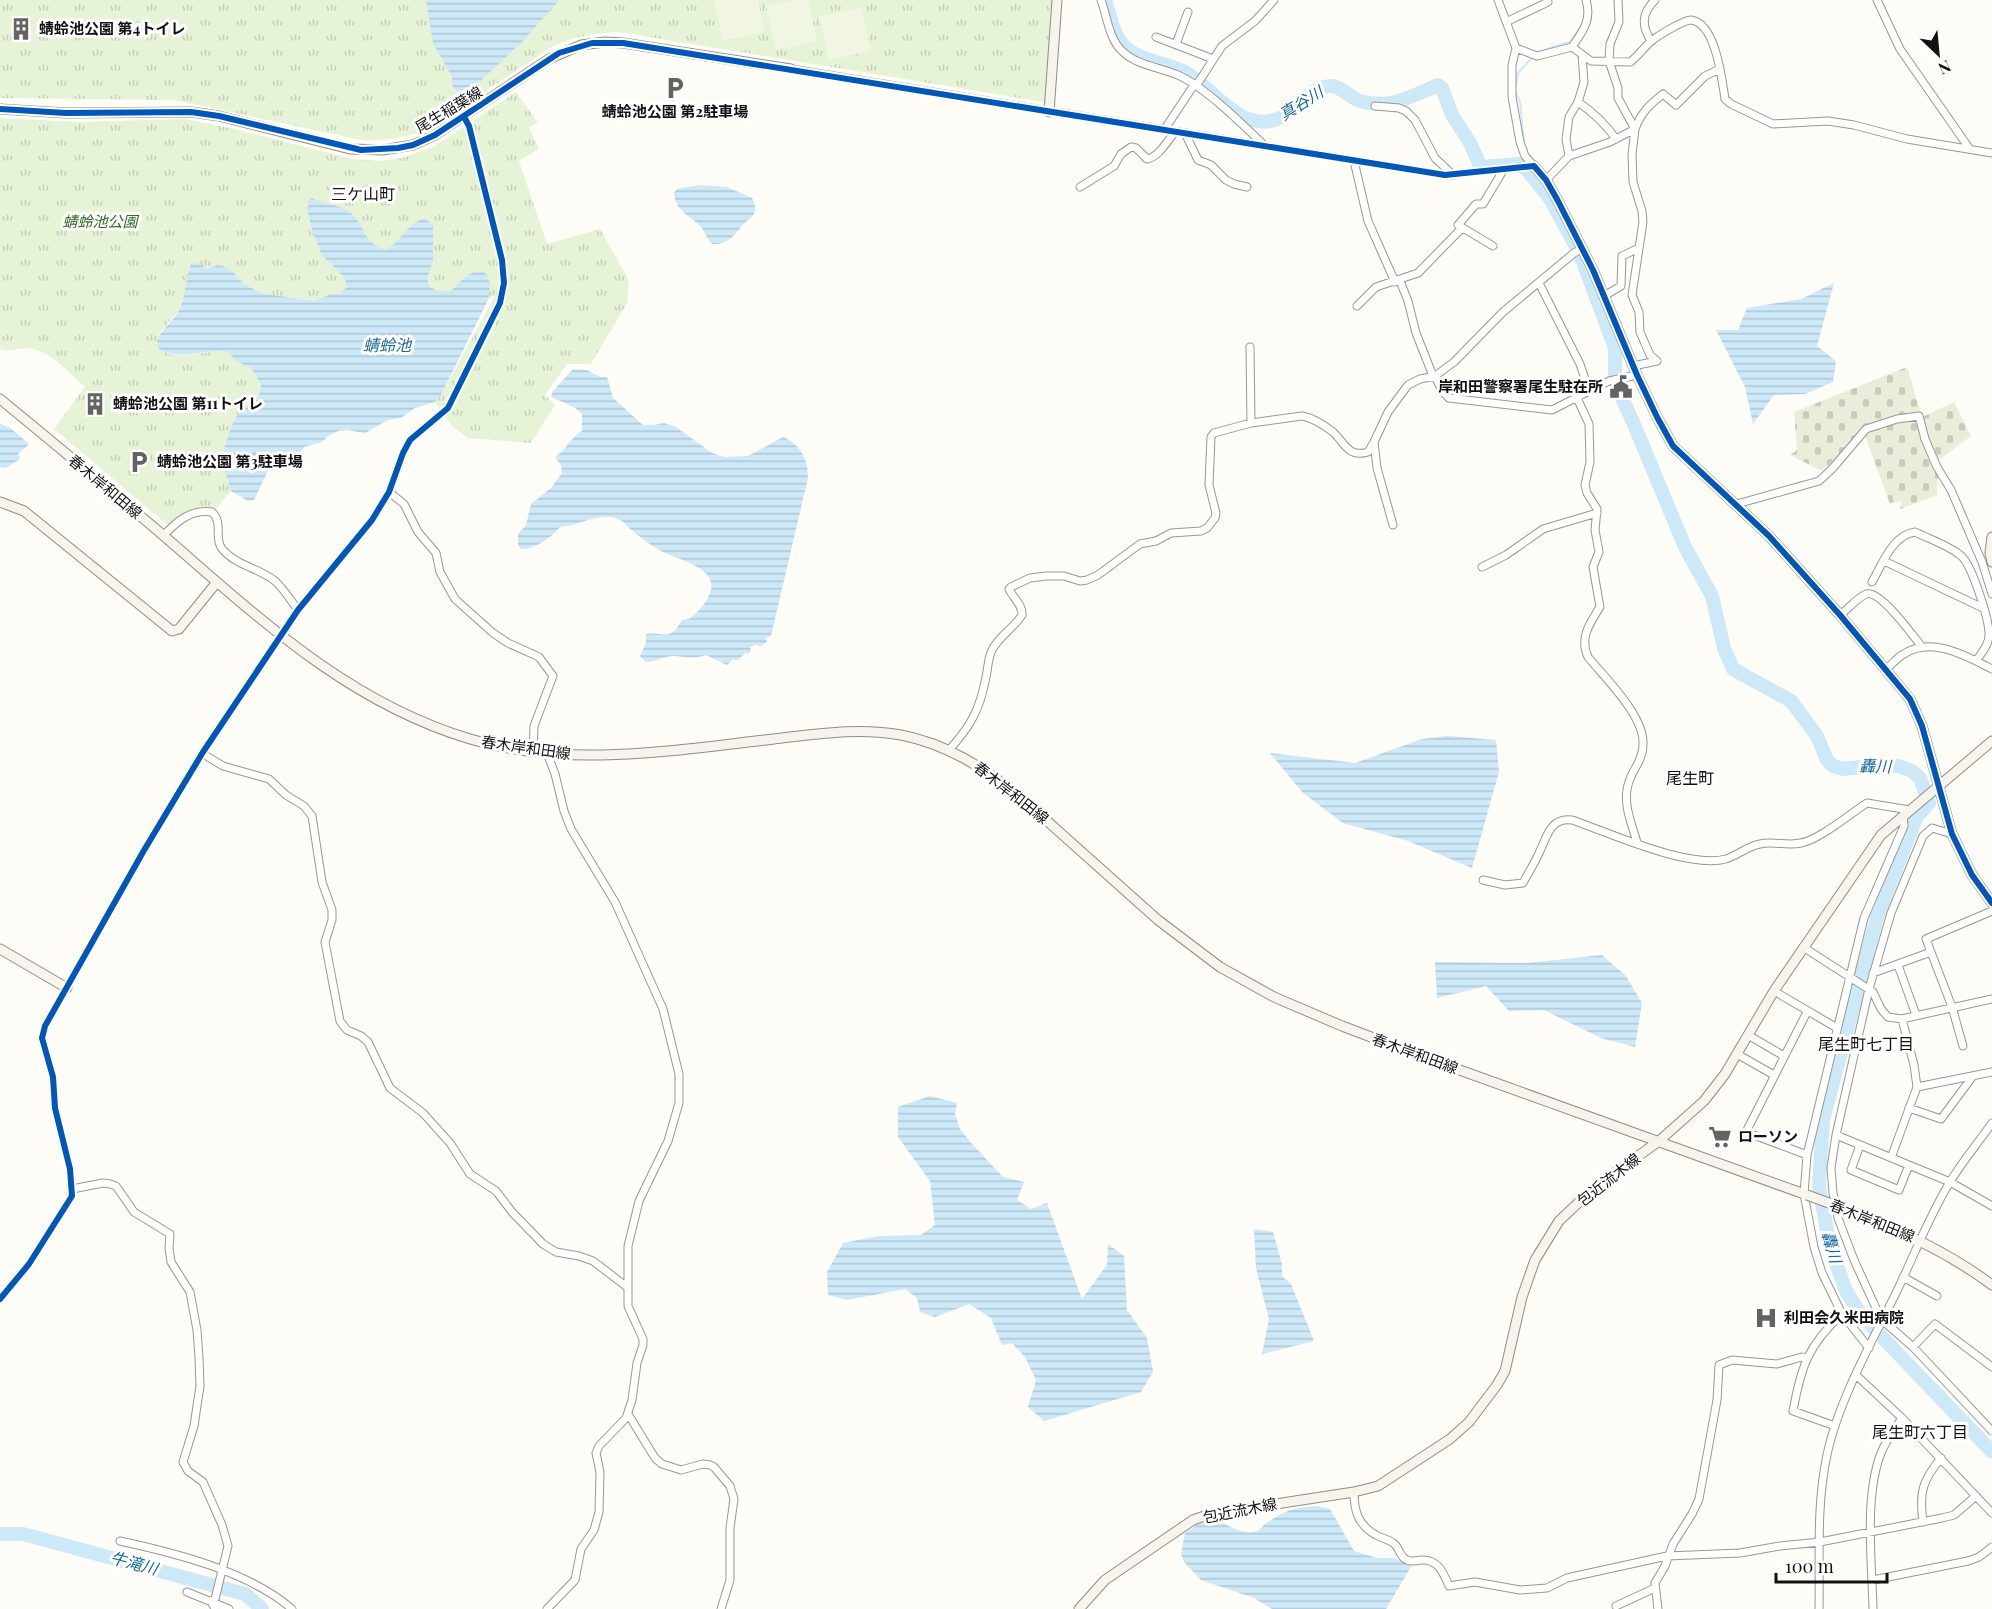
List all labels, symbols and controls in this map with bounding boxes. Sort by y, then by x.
building icon: 蜻蛉池公園 第4トイレ [8,16,34,42]
place label: 蜻蛉池公園 第4トイレ [39,18,185,38]
north arrow [1908,24,1968,84]
text: N [1935,56,1955,80]
parking icon: 蜻蛉池公園 第2駐車場 [662,75,688,101]
water label: 真谷川 [1275,80,1328,124]
street label: 尾生稲葉線 [411,81,486,137]
place label: 蜻蛉池公園 第2駐車場 [602,101,748,121]
district label: 三ケ山町 [331,183,395,204]
park label: 蜻蛉池公園 [62,211,139,231]
water label: 蜻蛉池 [363,334,413,355]
public building icon: 岸和田警察署尾生駐在所 [1608,374,1634,400]
place label: 岸和田警察署尾生駐在所 [1438,376,1603,396]
building icon: 蜻蛉池公園 第11トイレ [82,391,108,417]
place label: 蜻蛉池公園 第11トイレ [113,393,263,413]
parking icon: 蜻蛉池公園 第3駐車場 [126,449,152,475]
street label: 春木岸和田線 [65,450,147,523]
place label: 蜻蛉池公園 第3駐車場 [157,451,303,471]
street label: 春木岸和田線 [480,731,572,763]
water label: 轟川 [1859,755,1893,776]
street label: 春木岸和田線 [970,757,1053,828]
district label: 尾生町 [1666,767,1714,788]
street label: 春木岸和田線 [1370,1028,1461,1078]
district label: 尾生町七丁目 [1818,1033,1914,1054]
supermarket icon: ローソン [1707,1124,1733,1150]
place label: ローソン [1738,1126,1798,1146]
street label: 包近流木線 [1573,1148,1644,1210]
street label: 春木岸和田線 [1827,1194,1918,1246]
water label: 轟川 [1818,1229,1848,1267]
hospital icon: 利田会久米田病院 [1753,1305,1779,1331]
place label: 利田会久米田病院 [1784,1307,1904,1327]
district label: 尾生町六丁目 [1872,1421,1968,1442]
street label: 包近流木線 [1201,1493,1279,1527]
water label: 牛滝川 [108,1546,162,1579]
scale bar [1776,1546,1887,1584]
text: 100 m [1785,1554,1834,1578]

